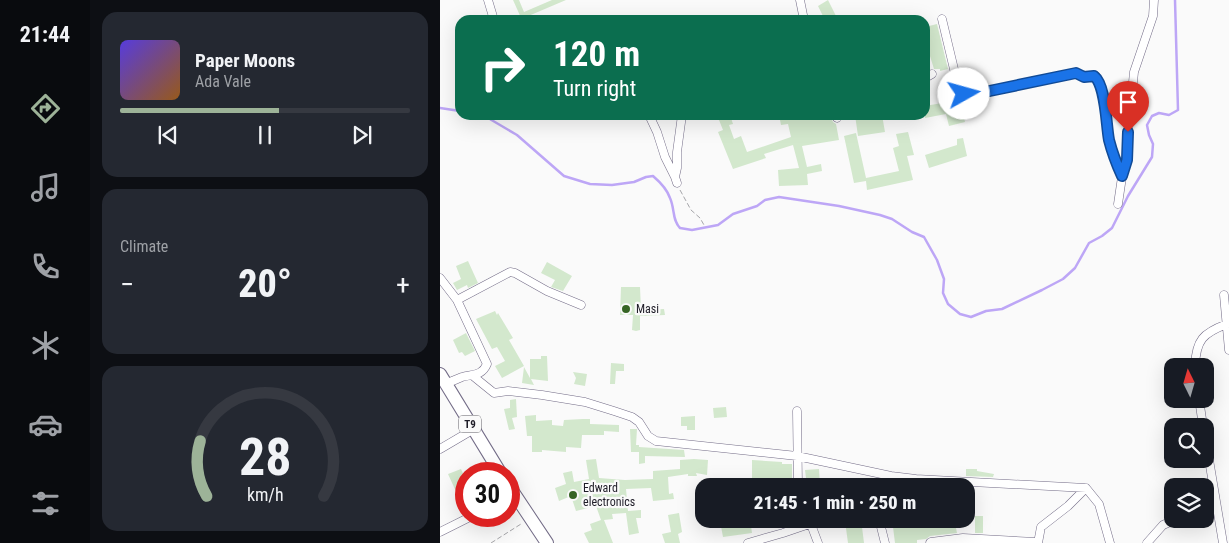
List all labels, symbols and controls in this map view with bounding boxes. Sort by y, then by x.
text: 21:44 [20,22,70,47]
text: 120 m [553,34,640,75]
icon: right [470,35,535,100]
text: Paper Moons [195,49,295,72]
position arrow [937,67,989,119]
text: Ada Vale [195,72,251,91]
text: Turn right [553,76,636,101]
pin [1107,81,1149,132]
icon: arrive [1114,88,1142,116]
icon: directions [28,91,63,126]
icon: previous [154,121,182,149]
icon: pause [251,121,279,149]
icon: next [348,121,376,149]
icon: music [28,170,63,205]
text: Climate [120,237,168,256]
icon: phone [28,249,63,284]
text: 20° [238,262,292,306]
text: − [120,268,134,301]
text: + [396,268,410,301]
place label: Masi [636,302,659,316]
marker: Masi [620,303,632,315]
icon: climate [28,328,63,363]
north arrow [1164,358,1214,408]
map controls [1164,358,1214,528]
icon: car [28,407,63,442]
road number: T9 [459,416,481,432]
button: search [1164,418,1214,468]
text: 28 [239,427,291,488]
speed limit sign: 30 [455,462,520,527]
button: layers [1164,478,1214,528]
place label: Edward electronics [583,481,635,509]
text: km/h [247,484,283,505]
icon: filters [28,486,63,521]
marker: Edward electronics [567,489,579,501]
text: 21:45 · 1 min · 250 m [754,491,916,514]

